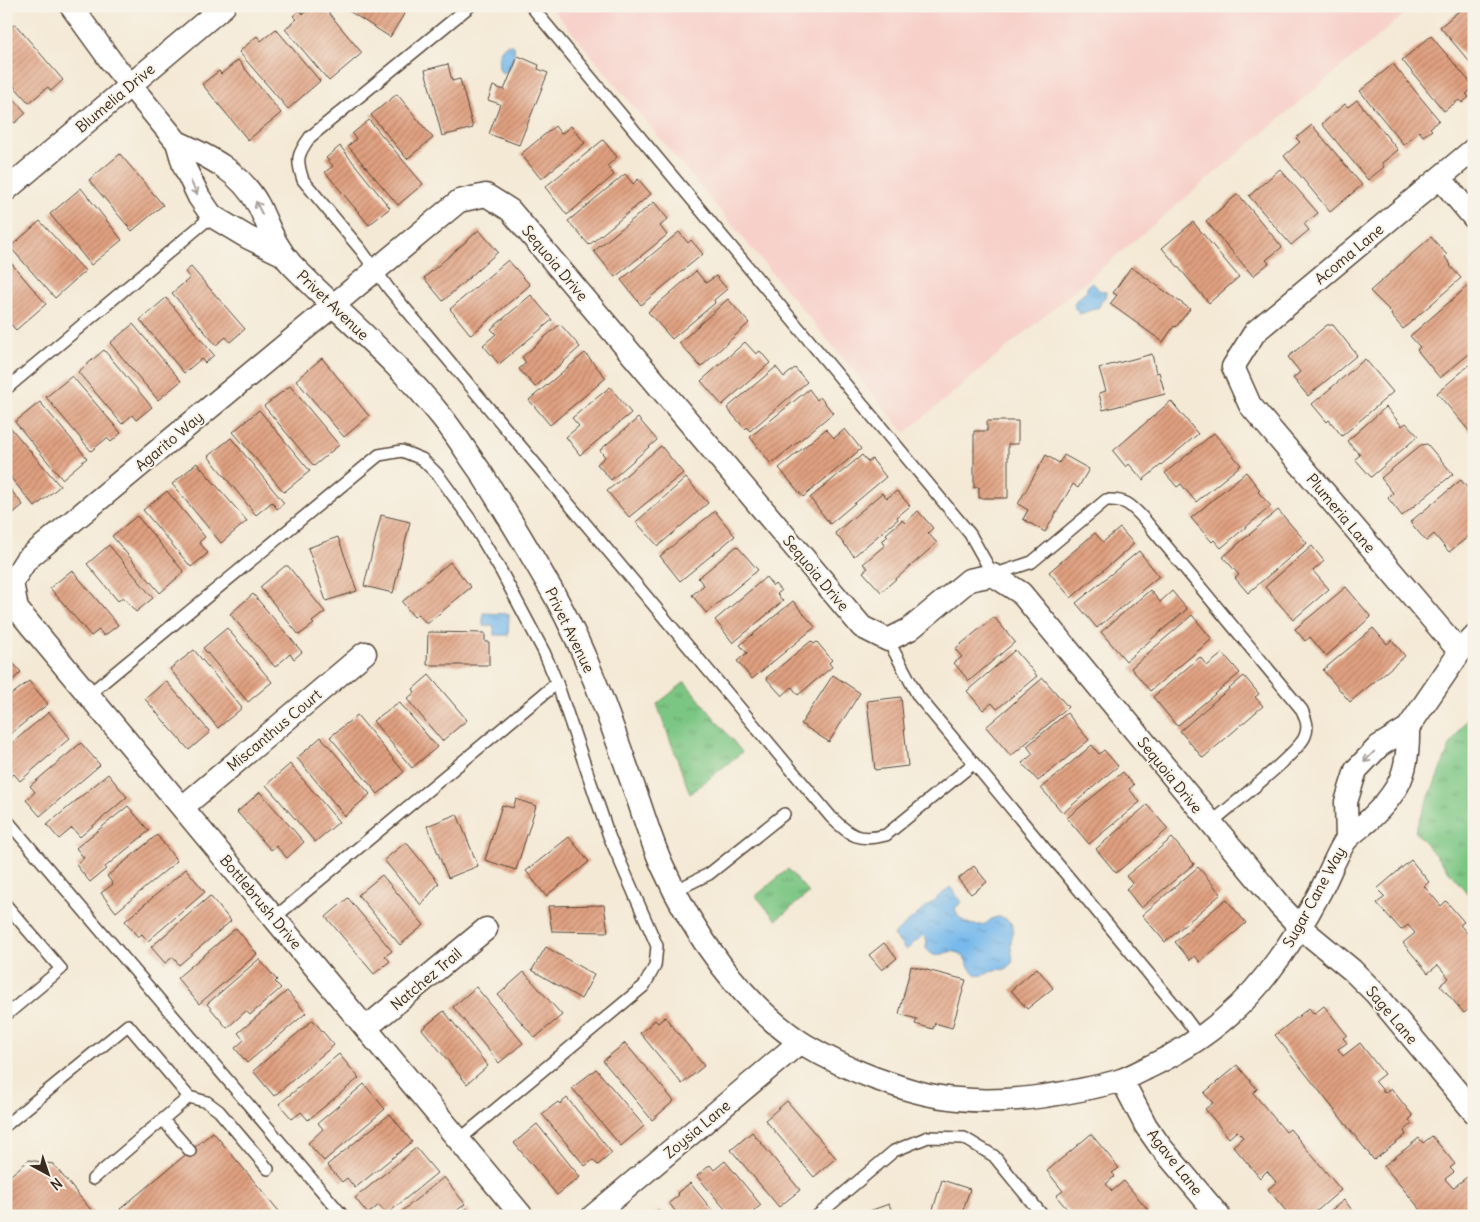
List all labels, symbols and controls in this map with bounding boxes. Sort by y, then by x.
street label: Blumelia Drive [72,59,158,137]
one-way arrow [190,180,199,195]
one-way arrow [254,201,264,216]
street label: Acoma Lane [1311,220,1387,288]
street label: Sequoia Drive [518,221,592,305]
street label: Privet Avenue [293,266,373,344]
street label: Agarito Way [131,407,207,475]
street label: Plumeria Lane [1302,470,1380,556]
street label: Sequoia Drive [779,531,853,615]
street label: Privet Avenue [541,584,599,676]
street label: Miscanthus Court [223,685,325,775]
street label: Sequoia Drive [1133,733,1207,817]
one-way arrow [1363,750,1375,763]
street label: Sugar Cane Way [1278,843,1350,951]
street label: Bottlebrush Drive [216,851,306,953]
street label: Natchez Trail [387,944,465,1014]
street label: Sage Lane [1362,982,1422,1048]
street label: Zoysia Lane [660,1096,734,1162]
street label: Agave Lane [1143,1125,1207,1199]
north arrow [22,1150,72,1200]
text: N [47,1174,66,1194]

